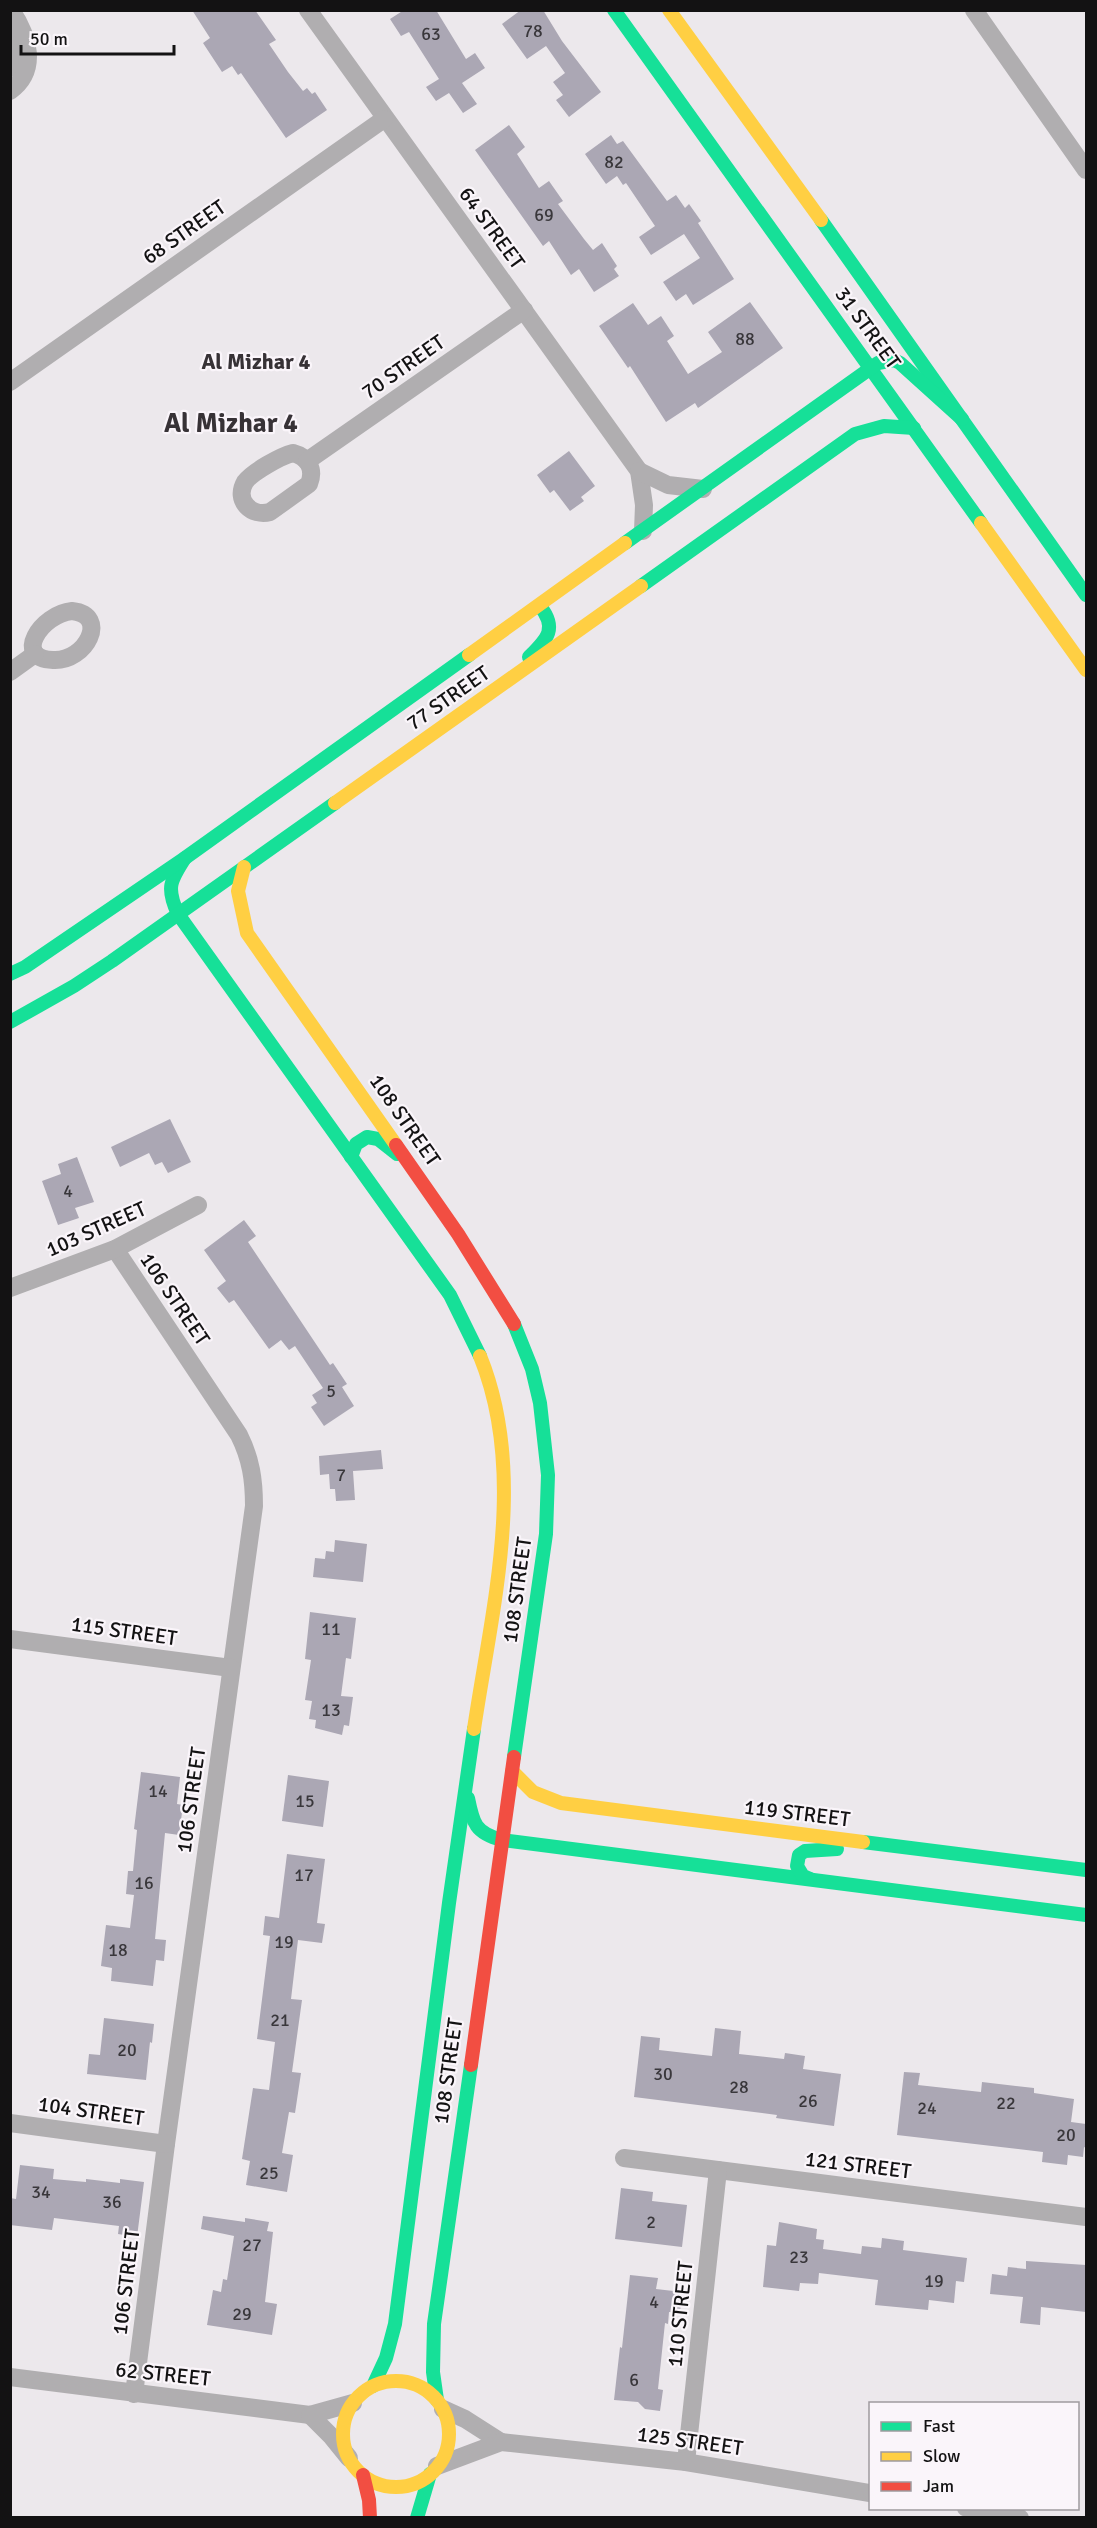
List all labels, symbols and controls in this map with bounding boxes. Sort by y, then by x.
scale bar [21,18,174,56]
house number: 78 [523,20,543,42]
house number: 63 [421,23,441,45]
text: 50 m [30,28,68,50]
house number: 82 [604,151,624,173]
street label: 64 STREET [453,182,531,275]
street label: 68 STREET [137,194,231,270]
house number: 69 [534,204,554,226]
street label: 31 STREET [829,282,907,375]
house number: 88 [735,328,755,350]
street label: 70 STREET [356,329,450,405]
district label: Al Mizhar 4 [201,348,311,375]
district label: Al Mizhar 4 [164,407,298,440]
street label: 77 STREET [401,660,495,736]
street label: 108 STREET [364,1069,447,1172]
house number: 4 [63,1180,73,1202]
street label: 103 STREET [42,1195,151,1263]
street label: 106 STREET [134,1247,216,1351]
house number: 5 [326,1380,336,1402]
house number: 7 [336,1464,346,1486]
street label: 108 STREET [497,1535,537,1645]
street label: 115 STREET [69,1611,179,1651]
house number: 11 [321,1618,341,1640]
house number: 13 [321,1699,341,1721]
street label: 106 STREET [171,1745,211,1855]
house number: 14 [148,1780,168,1802]
house number: 15 [295,1790,315,1812]
street label: 119 STREET [742,1794,852,1832]
house number: 17 [294,1864,314,1886]
house number: 16 [134,1872,154,1894]
house number: 19 [274,1931,294,1953]
house number: 18 [108,1939,128,1961]
house number: 21 [270,2009,290,2031]
street label: 108 STREET [428,2016,468,2126]
house number: 20 [117,2039,137,2061]
house number: 30 [653,2063,673,2085]
house number: 28 [729,2076,749,2098]
house number: 26 [798,2090,818,2112]
street label: 104 STREET [36,2091,146,2131]
house number: 22 [996,2092,1016,2114]
house number: 24 [917,2097,937,2119]
house number: 20 [1056,2124,1076,2146]
street label: 121 STREET [803,2146,913,2184]
house number: 25 [259,2162,279,2184]
house number: 34 [31,2181,51,2203]
house number: 36 [102,2191,122,2213]
house number: 2 [646,2211,656,2233]
street label: 106 STREET [107,2227,145,2337]
house number: 27 [242,2234,262,2256]
house number: 23 [789,2246,809,2268]
street label: 110 STREET [661,2259,699,2368]
house number: 19 [924,2270,944,2292]
house number: 4 [649,2291,659,2313]
house number: 29 [232,2303,252,2325]
street label: 62 STREET [114,2356,212,2392]
house number: 6 [629,2369,639,2391]
legend [869,2402,1079,2510]
text: Fast [923,2415,955,2437]
street label: 125 STREET [635,2421,745,2461]
text: Slow [923,2445,960,2467]
text: Jam [923,2475,954,2497]

